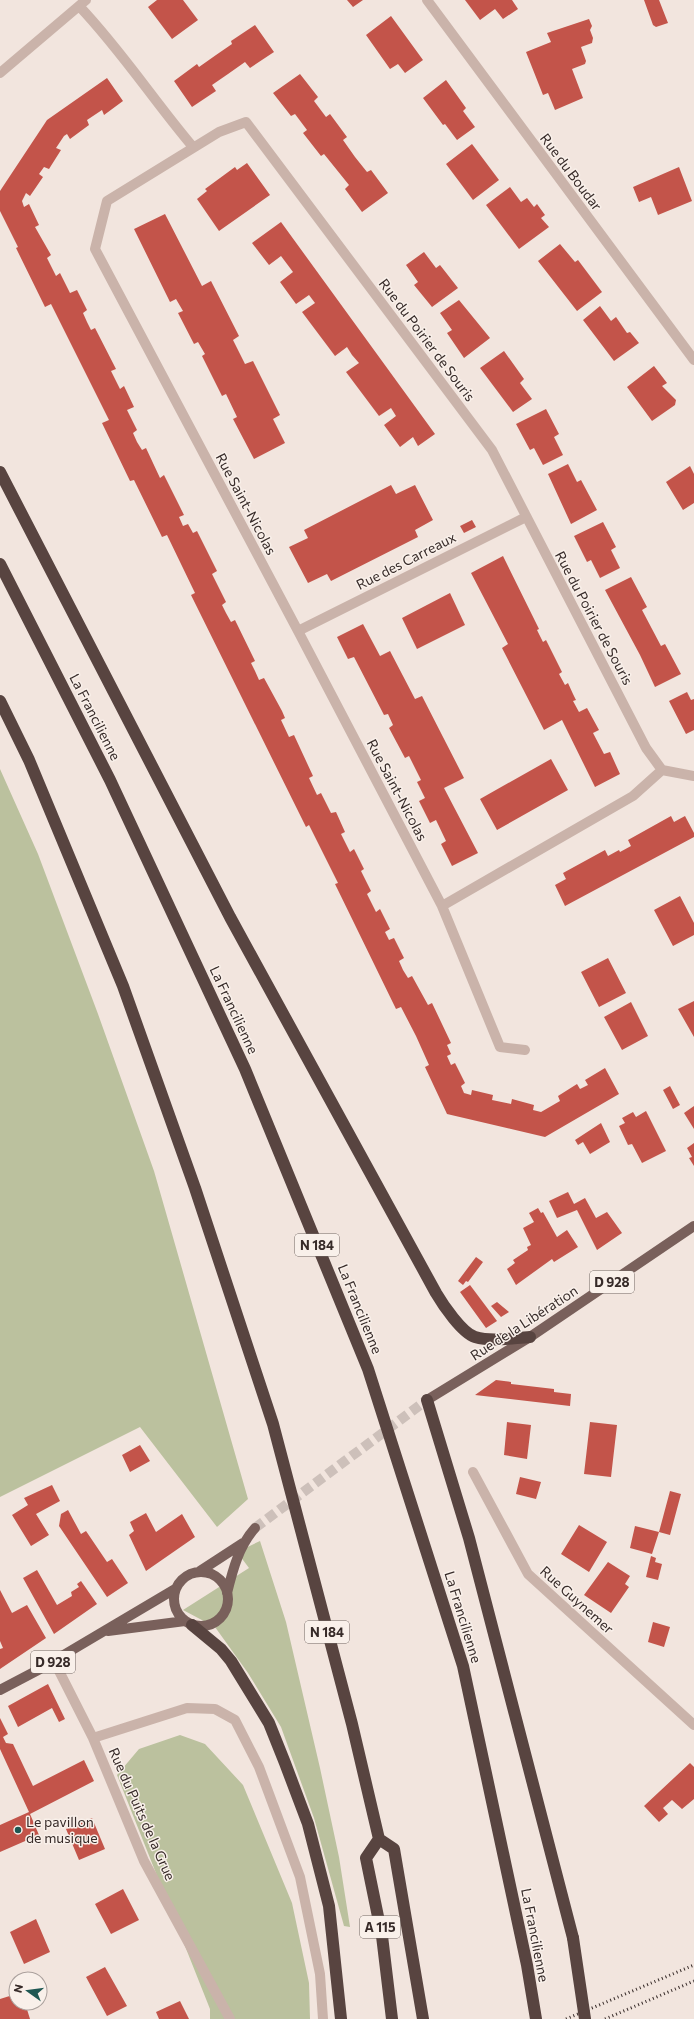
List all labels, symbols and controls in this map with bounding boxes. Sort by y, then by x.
street label: Rue du Boudar [537,130,606,214]
street label: Rue du Poirier de Souris [376,275,479,404]
street label: Rue Saint-Nicolas [212,450,280,558]
street label: Rue des Carreaux [353,528,459,593]
street label: Rue du Poirier de Souris [552,548,637,688]
street label: La Francilienne [66,671,125,763]
street label: Rue Saint-Nicolas [363,736,431,844]
street label: La Francilienne [207,963,262,1056]
road number: N 184 [295,1234,339,1256]
street label: La Francilienne [335,1262,386,1356]
road number: D 928 [590,1271,634,1293]
street label: Rue de la Libération [467,1281,581,1364]
street label: Rue Guynemer [537,1562,618,1637]
street label: La Francilienne [441,1569,486,1665]
road number: N 184 [305,1621,349,1643]
road number: D 928 [31,1651,75,1673]
street label: Rue du Puits de la Grue [105,1745,179,1883]
place label: Le pavillon de musique [26,1813,98,1846]
marker: Le pavillon de musique [13,1825,23,1835]
street label: La Francilienne [518,1887,553,1983]
road number: A 115 [360,1916,400,1938]
north arrow [8,1971,48,2011]
text: N [11,1983,25,1994]

